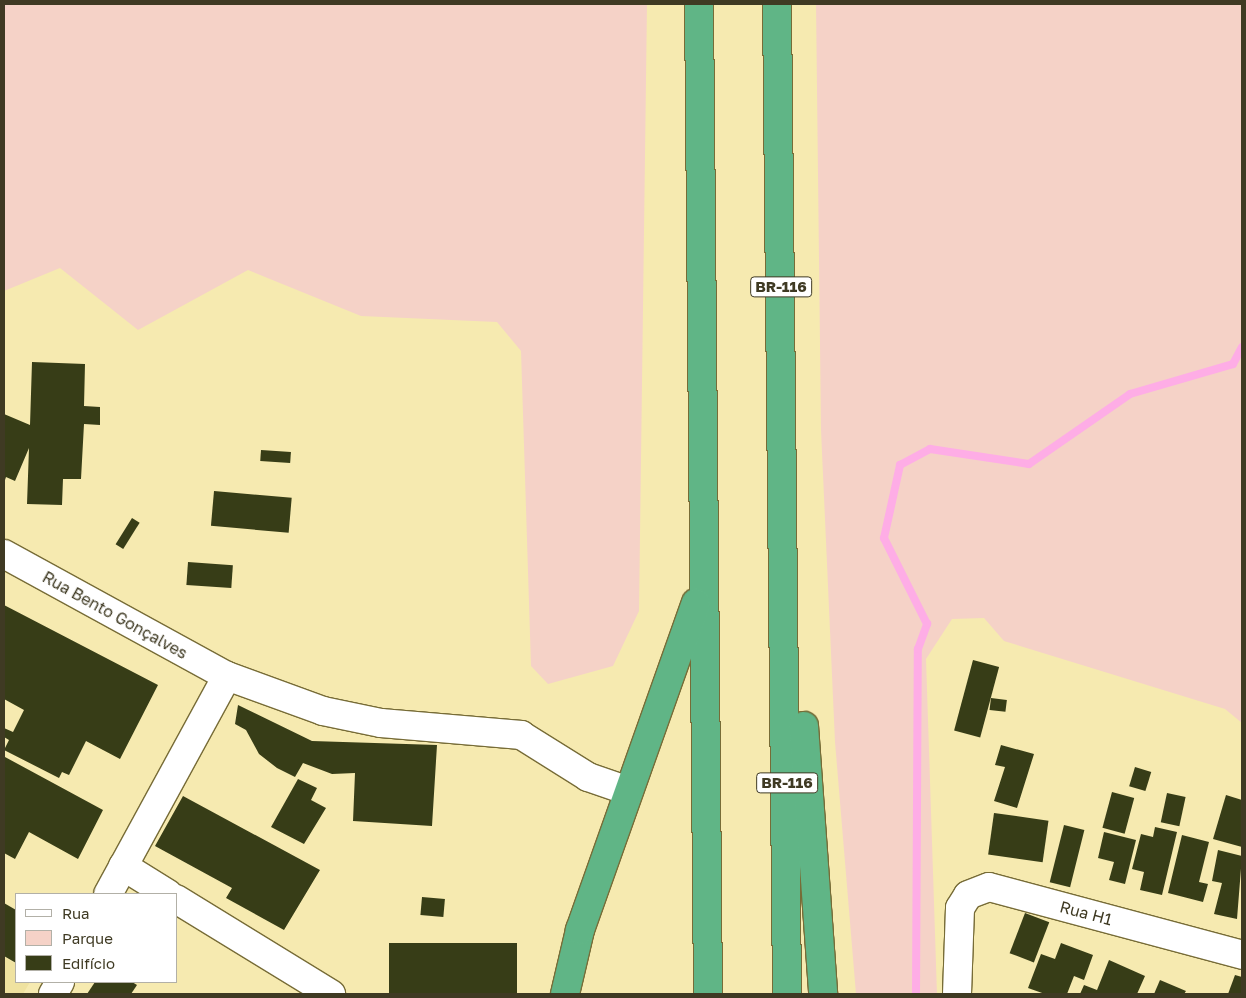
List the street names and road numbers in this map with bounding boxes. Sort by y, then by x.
road number: BR-116 [750,274,812,300]
street label: Rua Bento Gonçalves [39,567,191,663]
road number: BR-116 [756,770,818,796]
street label: Rua H1 [1058,897,1114,929]

